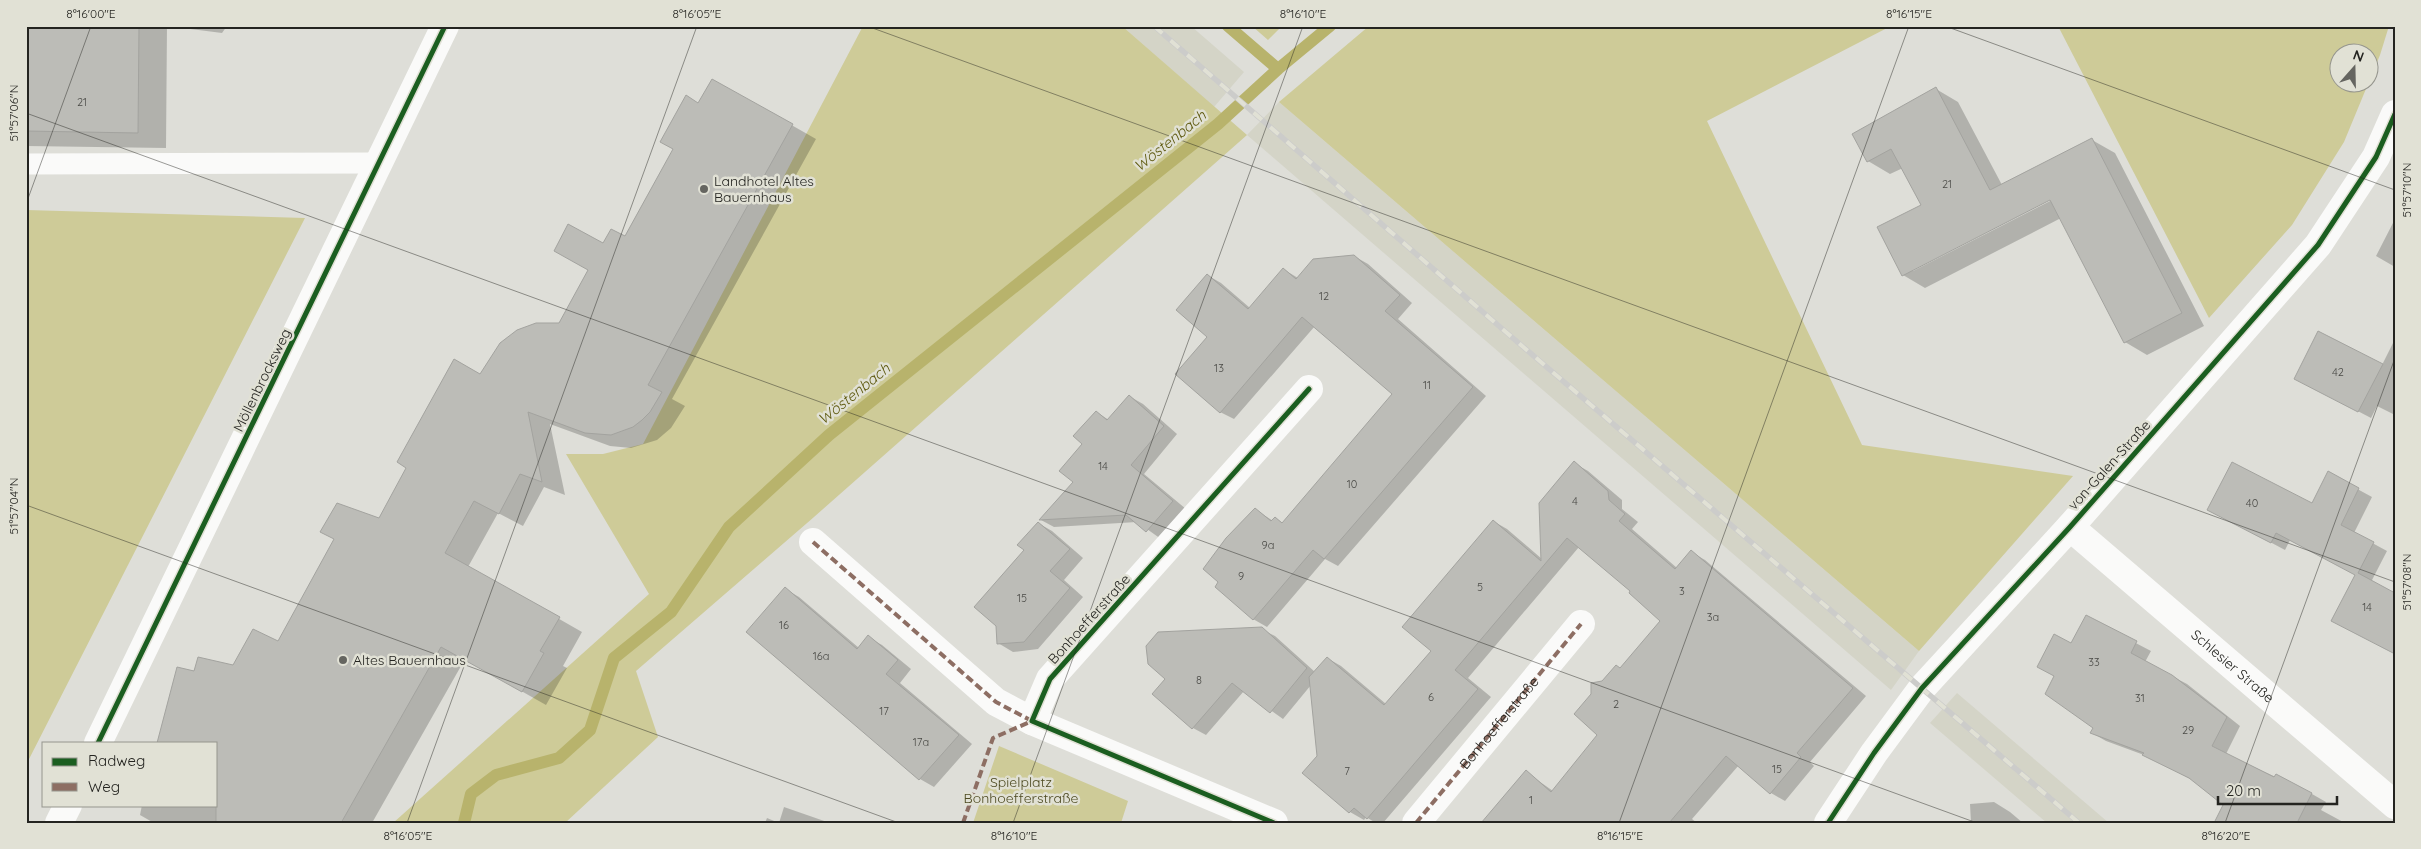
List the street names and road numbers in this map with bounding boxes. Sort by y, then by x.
street label: Möllenbrocksweg [229,325,295,435]
street label: von-Galen-Straße [2064,416,2154,514]
street label: Bonhoefferstraße [1044,570,1134,668]
street label: Schlesier Straße [2187,626,2278,707]
street label: Bonhoefferstraße [1455,673,1543,773]

